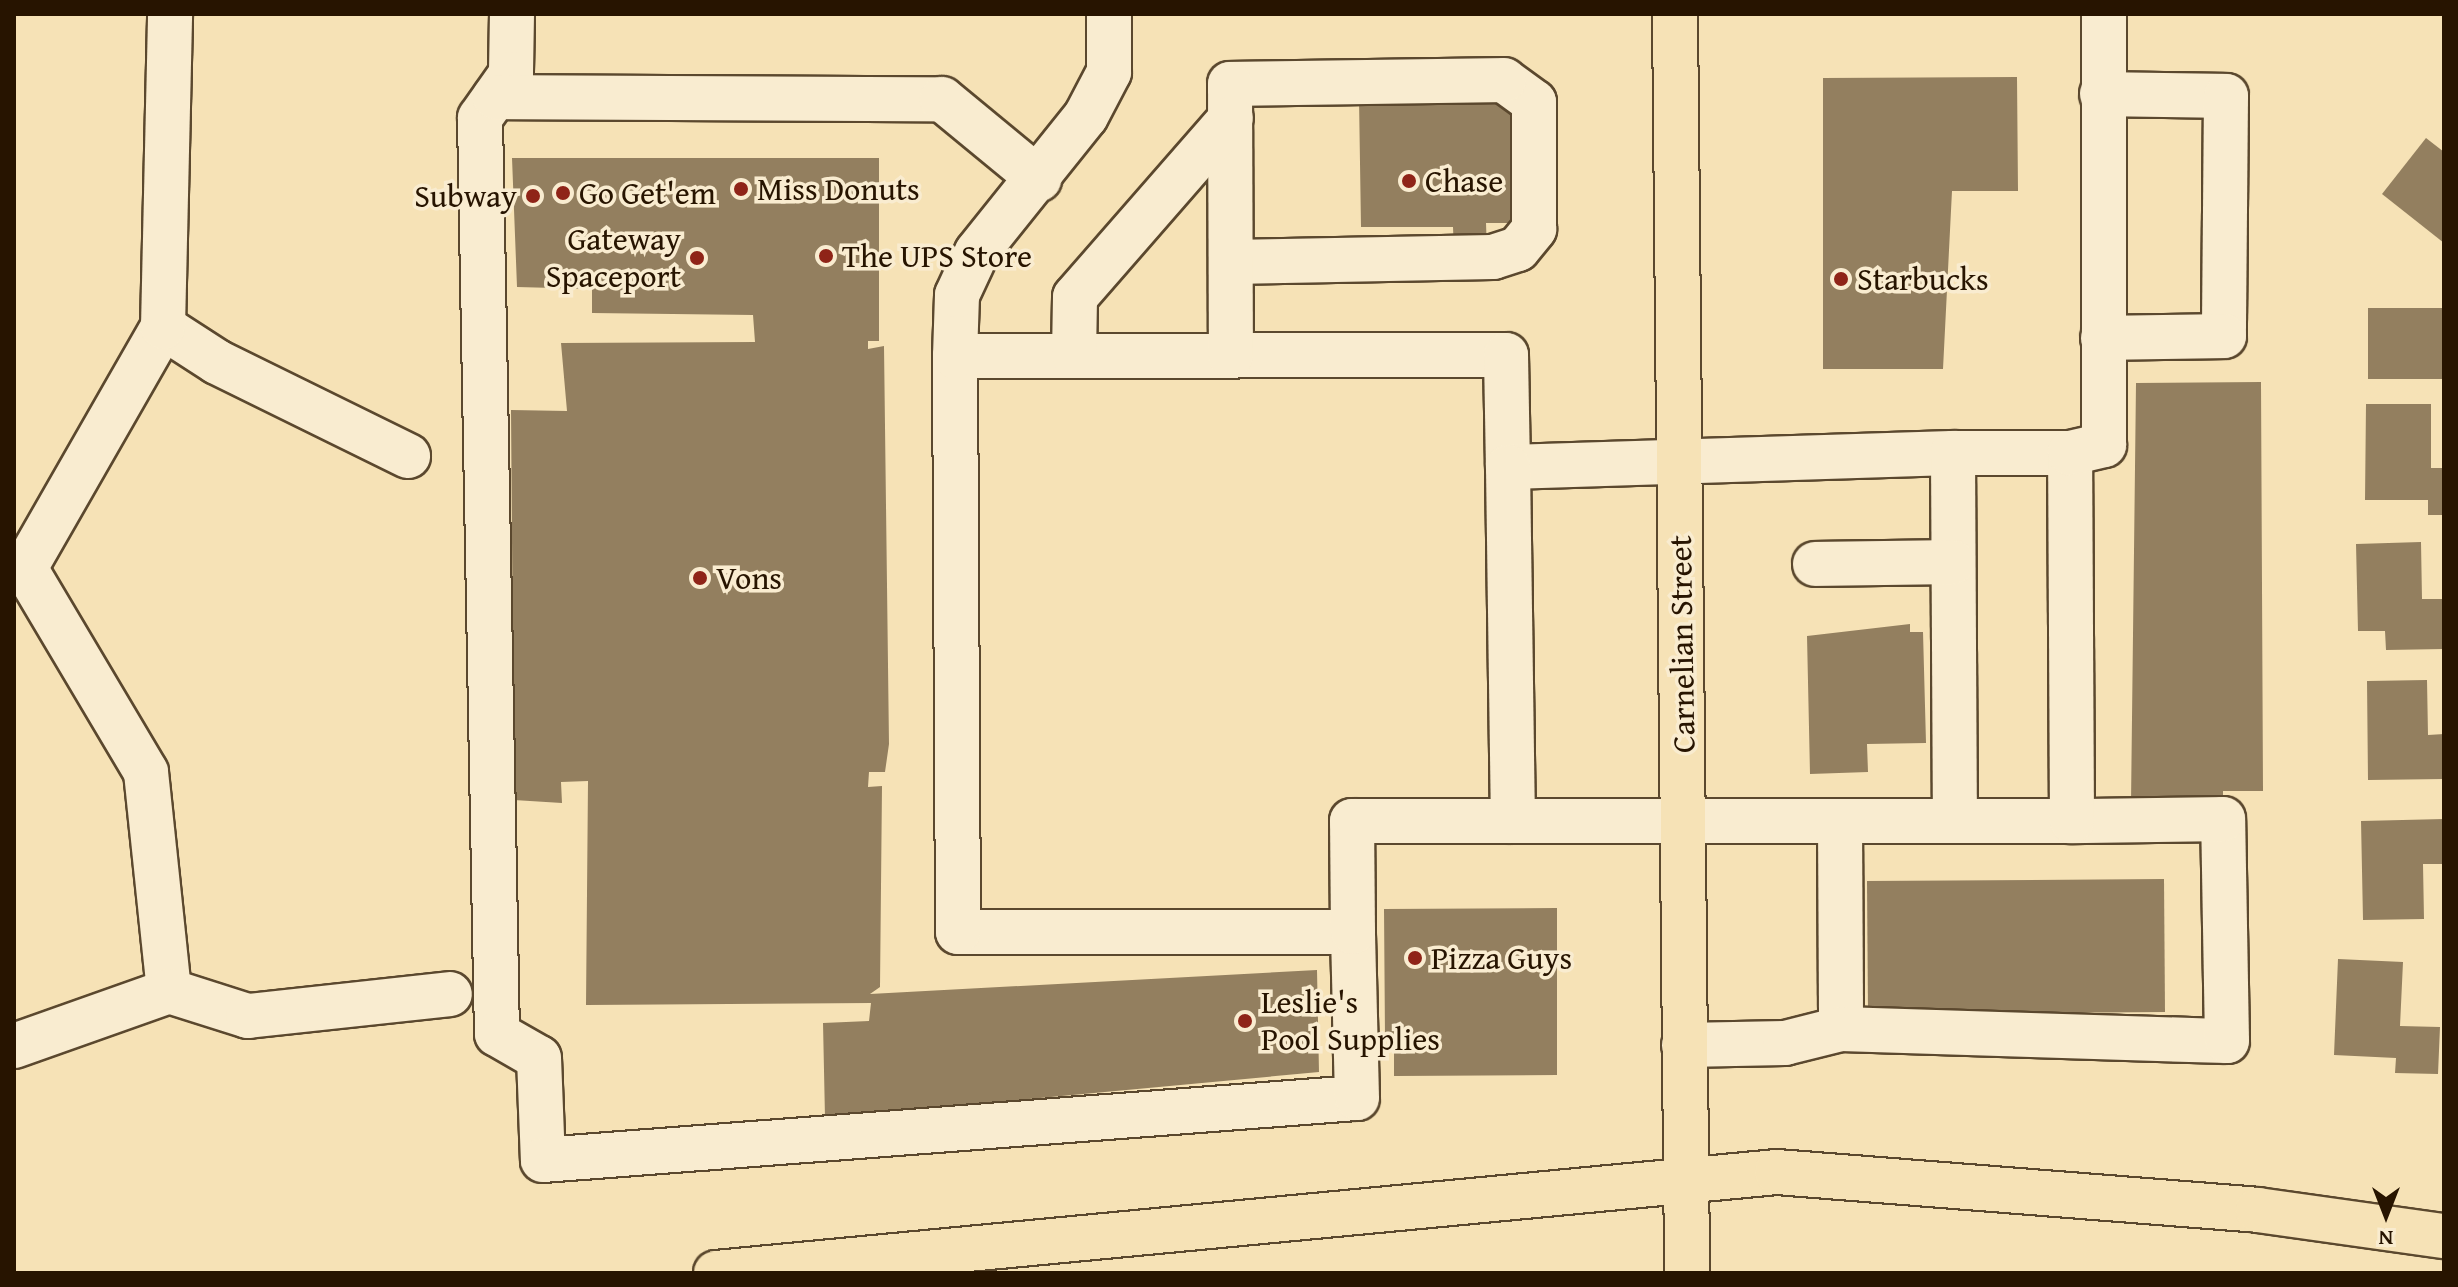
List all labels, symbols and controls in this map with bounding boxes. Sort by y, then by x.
place label: Chase [1425,162,1503,200]
place label: Miss Donuts [757,170,920,208]
marker: Chase [1400,172,1418,190]
place label: Go Get'em [579,174,716,212]
place label: Subway [414,177,517,215]
marker: Miss Donuts [732,180,750,198]
marker: Go Get'em [554,184,572,202]
marker: Subway [524,187,542,205]
place label: Gateway Spaceport [546,221,681,296]
place label: The UPS Store [842,237,1032,275]
marker: The UPS Store [817,247,835,265]
marker: Gateway Spaceport [688,249,706,267]
place label: Starbucks [1857,260,1989,298]
marker: Starbucks [1832,270,1850,288]
street label: Carnelian Street [1661,535,1703,753]
place label: Vons [716,559,782,597]
marker: Vons [691,569,709,587]
place label: Pizza Guys [1431,939,1572,977]
marker: Pizza Guys [1406,949,1424,967]
place label: Leslie's Pool Supplies [1261,984,1440,1059]
marker: Leslie's Pool Supplies [1236,1012,1254,1030]
north arrow [2346,1175,2426,1255]
text: N [2379,1223,2393,1255]

